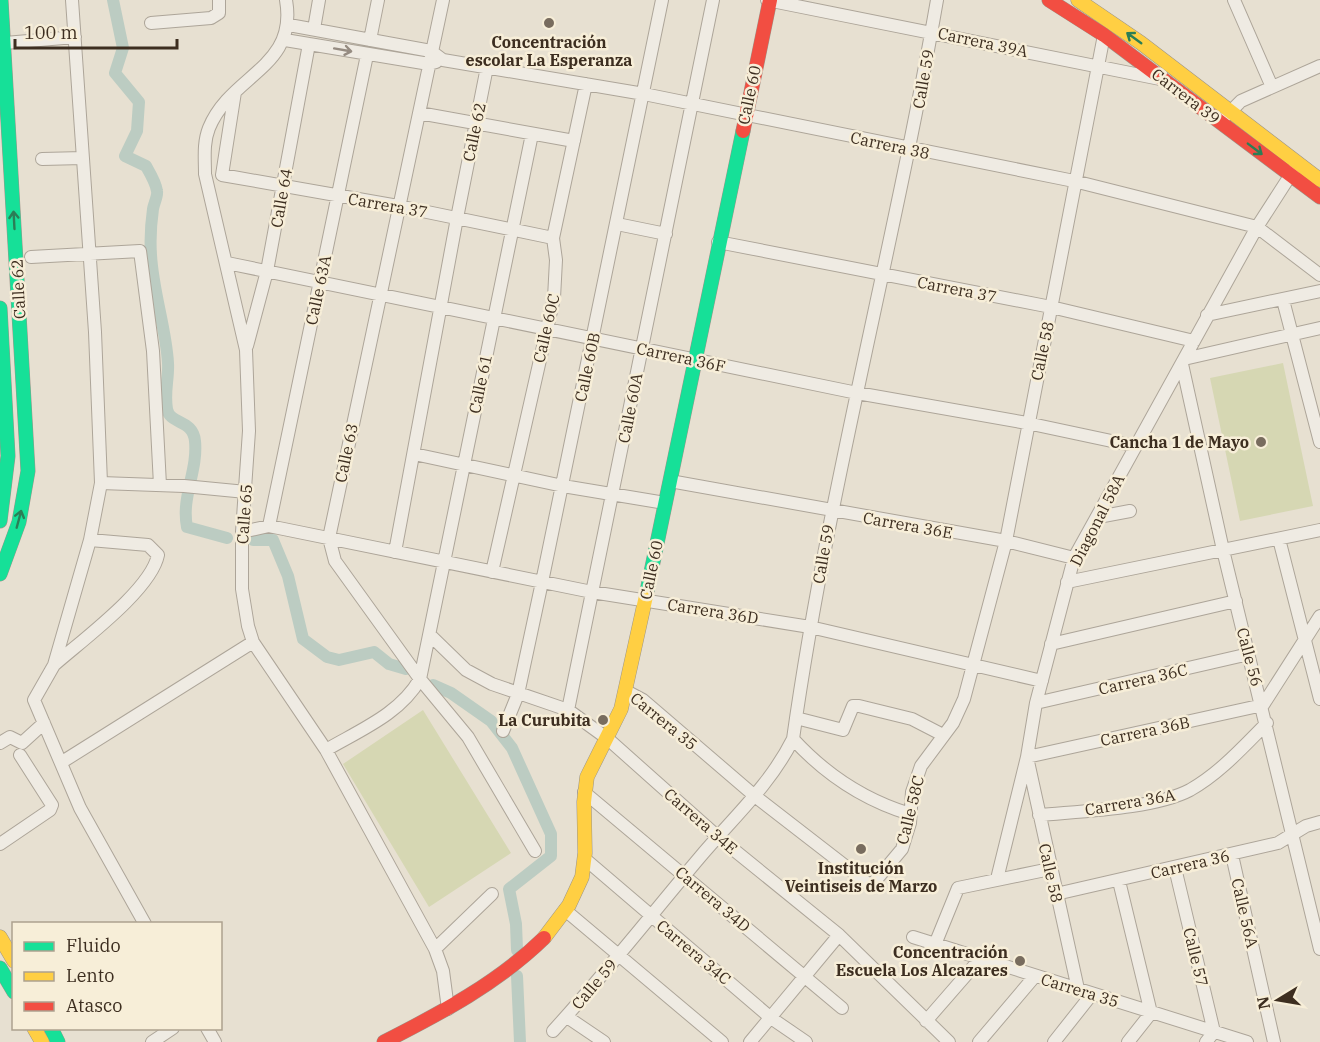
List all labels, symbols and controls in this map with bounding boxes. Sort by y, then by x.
scale bar [15,12,177,50]
marker: Concentración escolar La Esperanza [542,16,556,30]
text: 100 m [24,21,78,44]
street label: Carrera 39A [936,23,1030,61]
one-way arrow [1126,31,1142,44]
place label: Concentración escolar La Esperanza [466,32,632,70]
one-way arrow [333,45,352,56]
street label: Calle 59 [908,48,938,110]
street label: Calle 60 [733,64,765,126]
street label: Carrera 39 [1148,64,1224,128]
street label: Calle 62 [458,101,490,163]
street label: Carrera 38 [849,127,931,163]
one-way arrow [1247,143,1263,155]
street label: Calle 64 [266,167,296,229]
street label: Carrera 37 [347,188,429,222]
one-way arrow [9,210,20,230]
street label: Calle 63A [301,253,335,327]
street label: Calle 62 [6,258,30,320]
street label: Carrera 37 [916,272,998,306]
street label: Calle 60C [528,291,564,365]
street label: Calle 58 [1026,320,1058,382]
street label: Calle 60B [570,330,604,404]
street label: Carrera 36F [635,338,727,376]
street label: Calle 61 [464,353,496,415]
street label: Calle 60A [613,371,647,445]
street label: Calle 63 [330,422,362,484]
place label: Cancha 1 de Mayo [1109,432,1249,452]
marker: Cancha 1 de Mayo [1254,435,1268,449]
street label: Diagonal 58A [1065,471,1129,569]
street label: Calle 65 [232,483,256,545]
street label: Carrera 36E [862,507,954,543]
one-way arrow [14,510,26,529]
street label: Calle 59 [808,523,838,585]
street label: Calle 60 [635,539,667,601]
street label: Carrera 36D [666,594,760,628]
street label: Calle 56 [1233,625,1267,689]
street label: Carrera 36C [1096,659,1190,699]
street label: Carrera 35 [626,688,702,754]
place label: La Curubita [498,710,591,730]
street label: Carrera 36B [1098,712,1192,750]
marker: La Curubita [596,713,610,727]
street label: Calle 58C [892,773,928,847]
street label: Carrera 34E [660,784,742,858]
street label: Carrera 36A [1083,784,1177,820]
street label: Calle 58 [1035,841,1067,905]
marker: Institución Veintiseis de Marzo [854,842,868,856]
street label: Carrera 36 [1149,845,1231,883]
place label: Institución Veintiseis de Marzo [785,858,937,896]
street label: Carrera 34D [671,862,755,936]
street label: Calle 56A [1227,876,1263,950]
street label: Carrera 34C [653,915,735,989]
legend [12,922,222,1030]
street label: Calle 57 [1179,925,1213,989]
text: Fluido [66,934,121,957]
place label: Concentración Escuela Los Alcazares [836,942,1008,980]
marker: Concentración Escuela Los Alcazares [1013,954,1027,968]
street label: Calle 59 [567,955,621,1013]
text: Lento [66,964,114,987]
street label: Carrera 35 [1039,969,1121,1011]
north arrow [1248,970,1308,1030]
text: Atasco [66,994,122,1017]
text: N [1252,995,1274,1011]

